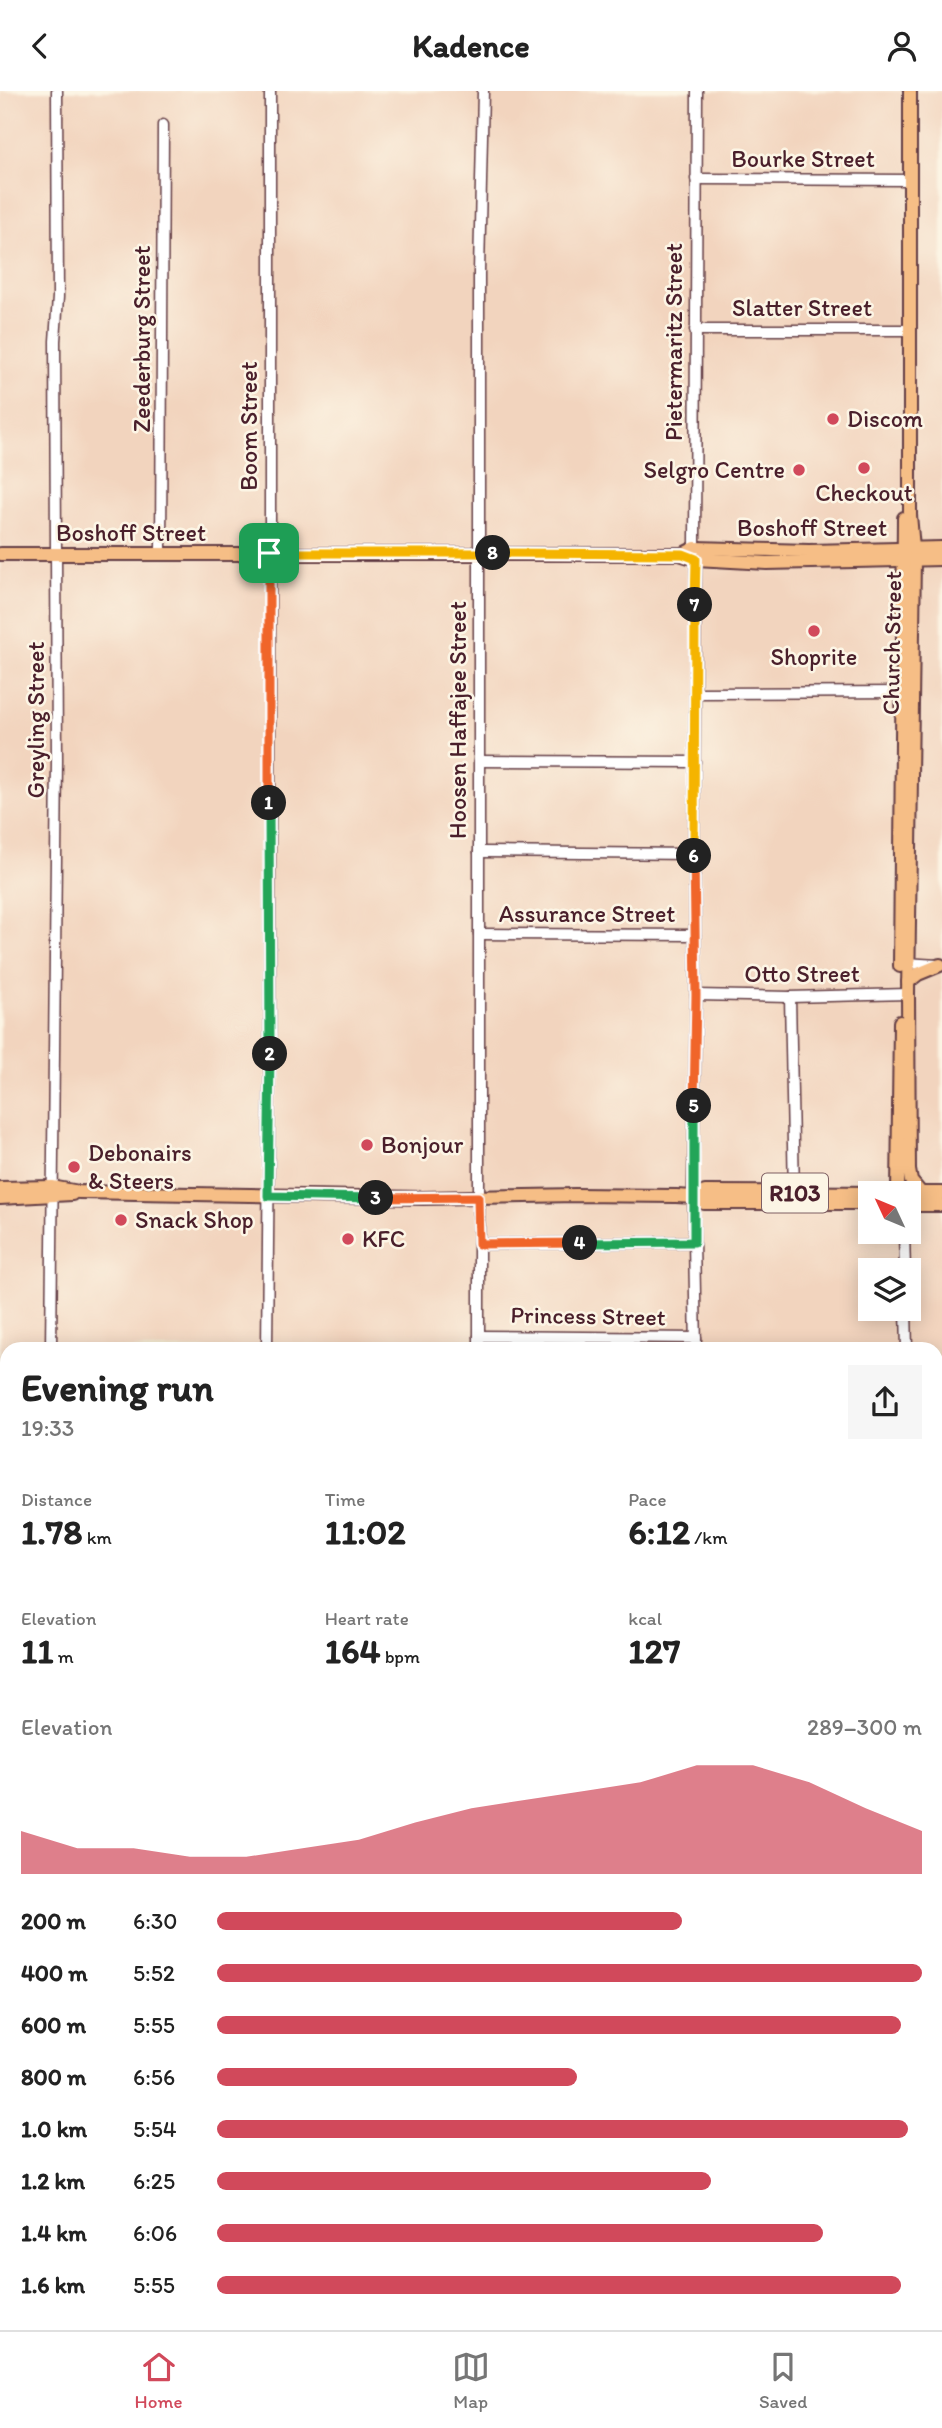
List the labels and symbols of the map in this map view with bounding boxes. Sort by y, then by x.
street label: Bourke Street [731,144,875,173]
street label: Pietermaritz Street [659,243,688,441]
street label: Zeederburg Street [127,245,156,433]
street label: Slatter Street [732,293,872,322]
street label: Boom Street [234,361,263,491]
place label: Discom [847,404,923,433]
marker: Discom [825,411,841,427]
place label: Selgro Centre [643,455,785,484]
marker: Checkout [856,460,872,476]
marker: Selgro Centre [791,462,807,478]
place label: Checkout [815,478,913,507]
street label: Boshoff Street [737,513,887,542]
street label: Boshoff Street [56,518,206,547]
pin [239,523,299,583]
pin: 8 [476,535,510,571]
street label: Church Street [876,571,907,715]
pin: 7 [678,587,712,623]
street label: Hoosen Haffajee Street [443,601,472,839]
marker: Shoprite [806,623,822,639]
street label: Greyling Street [21,642,50,798]
place label: Shoprite [771,642,857,671]
pin: 1 [252,785,286,821]
pin: 6 [676,839,712,873]
street label: Assurance Street [499,899,675,928]
street label: Otto Street [744,959,860,988]
pin: 2 [252,1037,288,1072]
pin: 5 [676,1089,712,1123]
place label: Bonjour [381,1130,464,1159]
marker: Bonjour [359,1137,375,1153]
place label: Debonairs & Steers [88,1138,192,1195]
marker: Debonairs & Steers [66,1159,82,1175]
road number: R103 [762,1173,828,1212]
pin: 3 [358,1181,394,1215]
north arrow [858,1181,920,1244]
place label: Snack Shop [135,1205,254,1234]
marker: Snack Shop [113,1212,129,1228]
place label: KFC [362,1224,405,1253]
pin: 4 [562,1225,598,1261]
marker: KFC [340,1231,356,1247]
street label: Princess Street [510,1300,666,1331]

